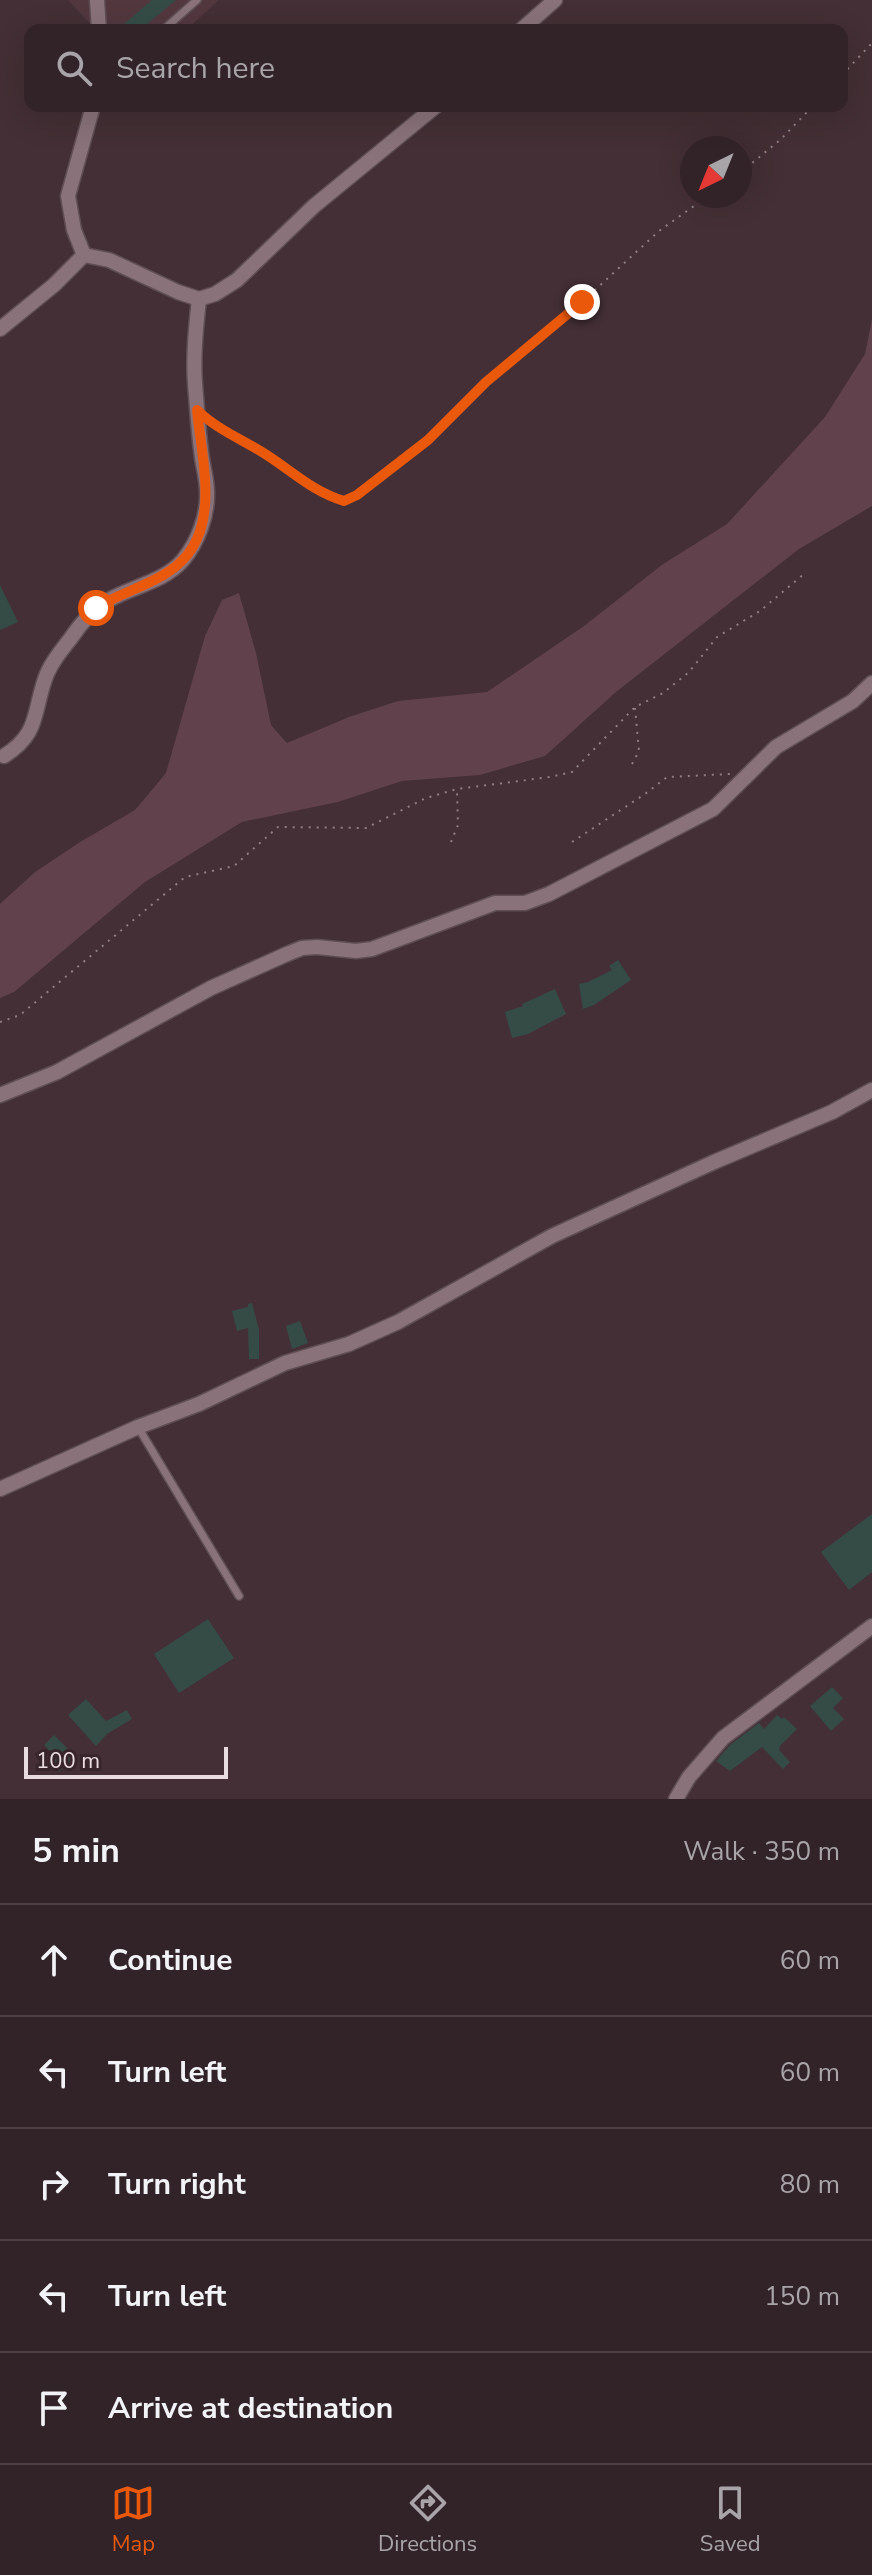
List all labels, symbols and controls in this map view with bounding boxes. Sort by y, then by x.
search box [24,24,848,112]
icon: search [52,46,96,90]
text: Search here [116,48,275,89]
north arrow [680,136,752,208]
route end [564,284,600,320]
route start [78,590,114,626]
scale bar [24,1743,228,1779]
text: 100 m [36,1746,100,1776]
text: 5 min [32,1828,120,1874]
text: Walk · 350 m [683,1834,840,1869]
icon: ahead [32,1938,76,1982]
text: Continue [108,1940,233,1981]
text: 60 m [780,1943,840,1978]
icon: left [32,2050,76,2094]
text: Turn left [108,2052,226,2093]
text: 60 m [780,2055,840,2090]
icon: right [32,2162,76,2206]
text: Turn right [108,2164,246,2205]
text: 80 m [780,2167,840,2202]
icon: left [32,2274,76,2318]
text: Turn left [108,2276,226,2317]
text: 150 m [764,2279,840,2314]
icon: arrive [32,2386,76,2430]
text: Arrive at destination [108,2388,393,2429]
tab: Map [111,2481,155,2559]
tab: Directions [378,2481,477,2559]
tab: Saved [700,2481,761,2559]

